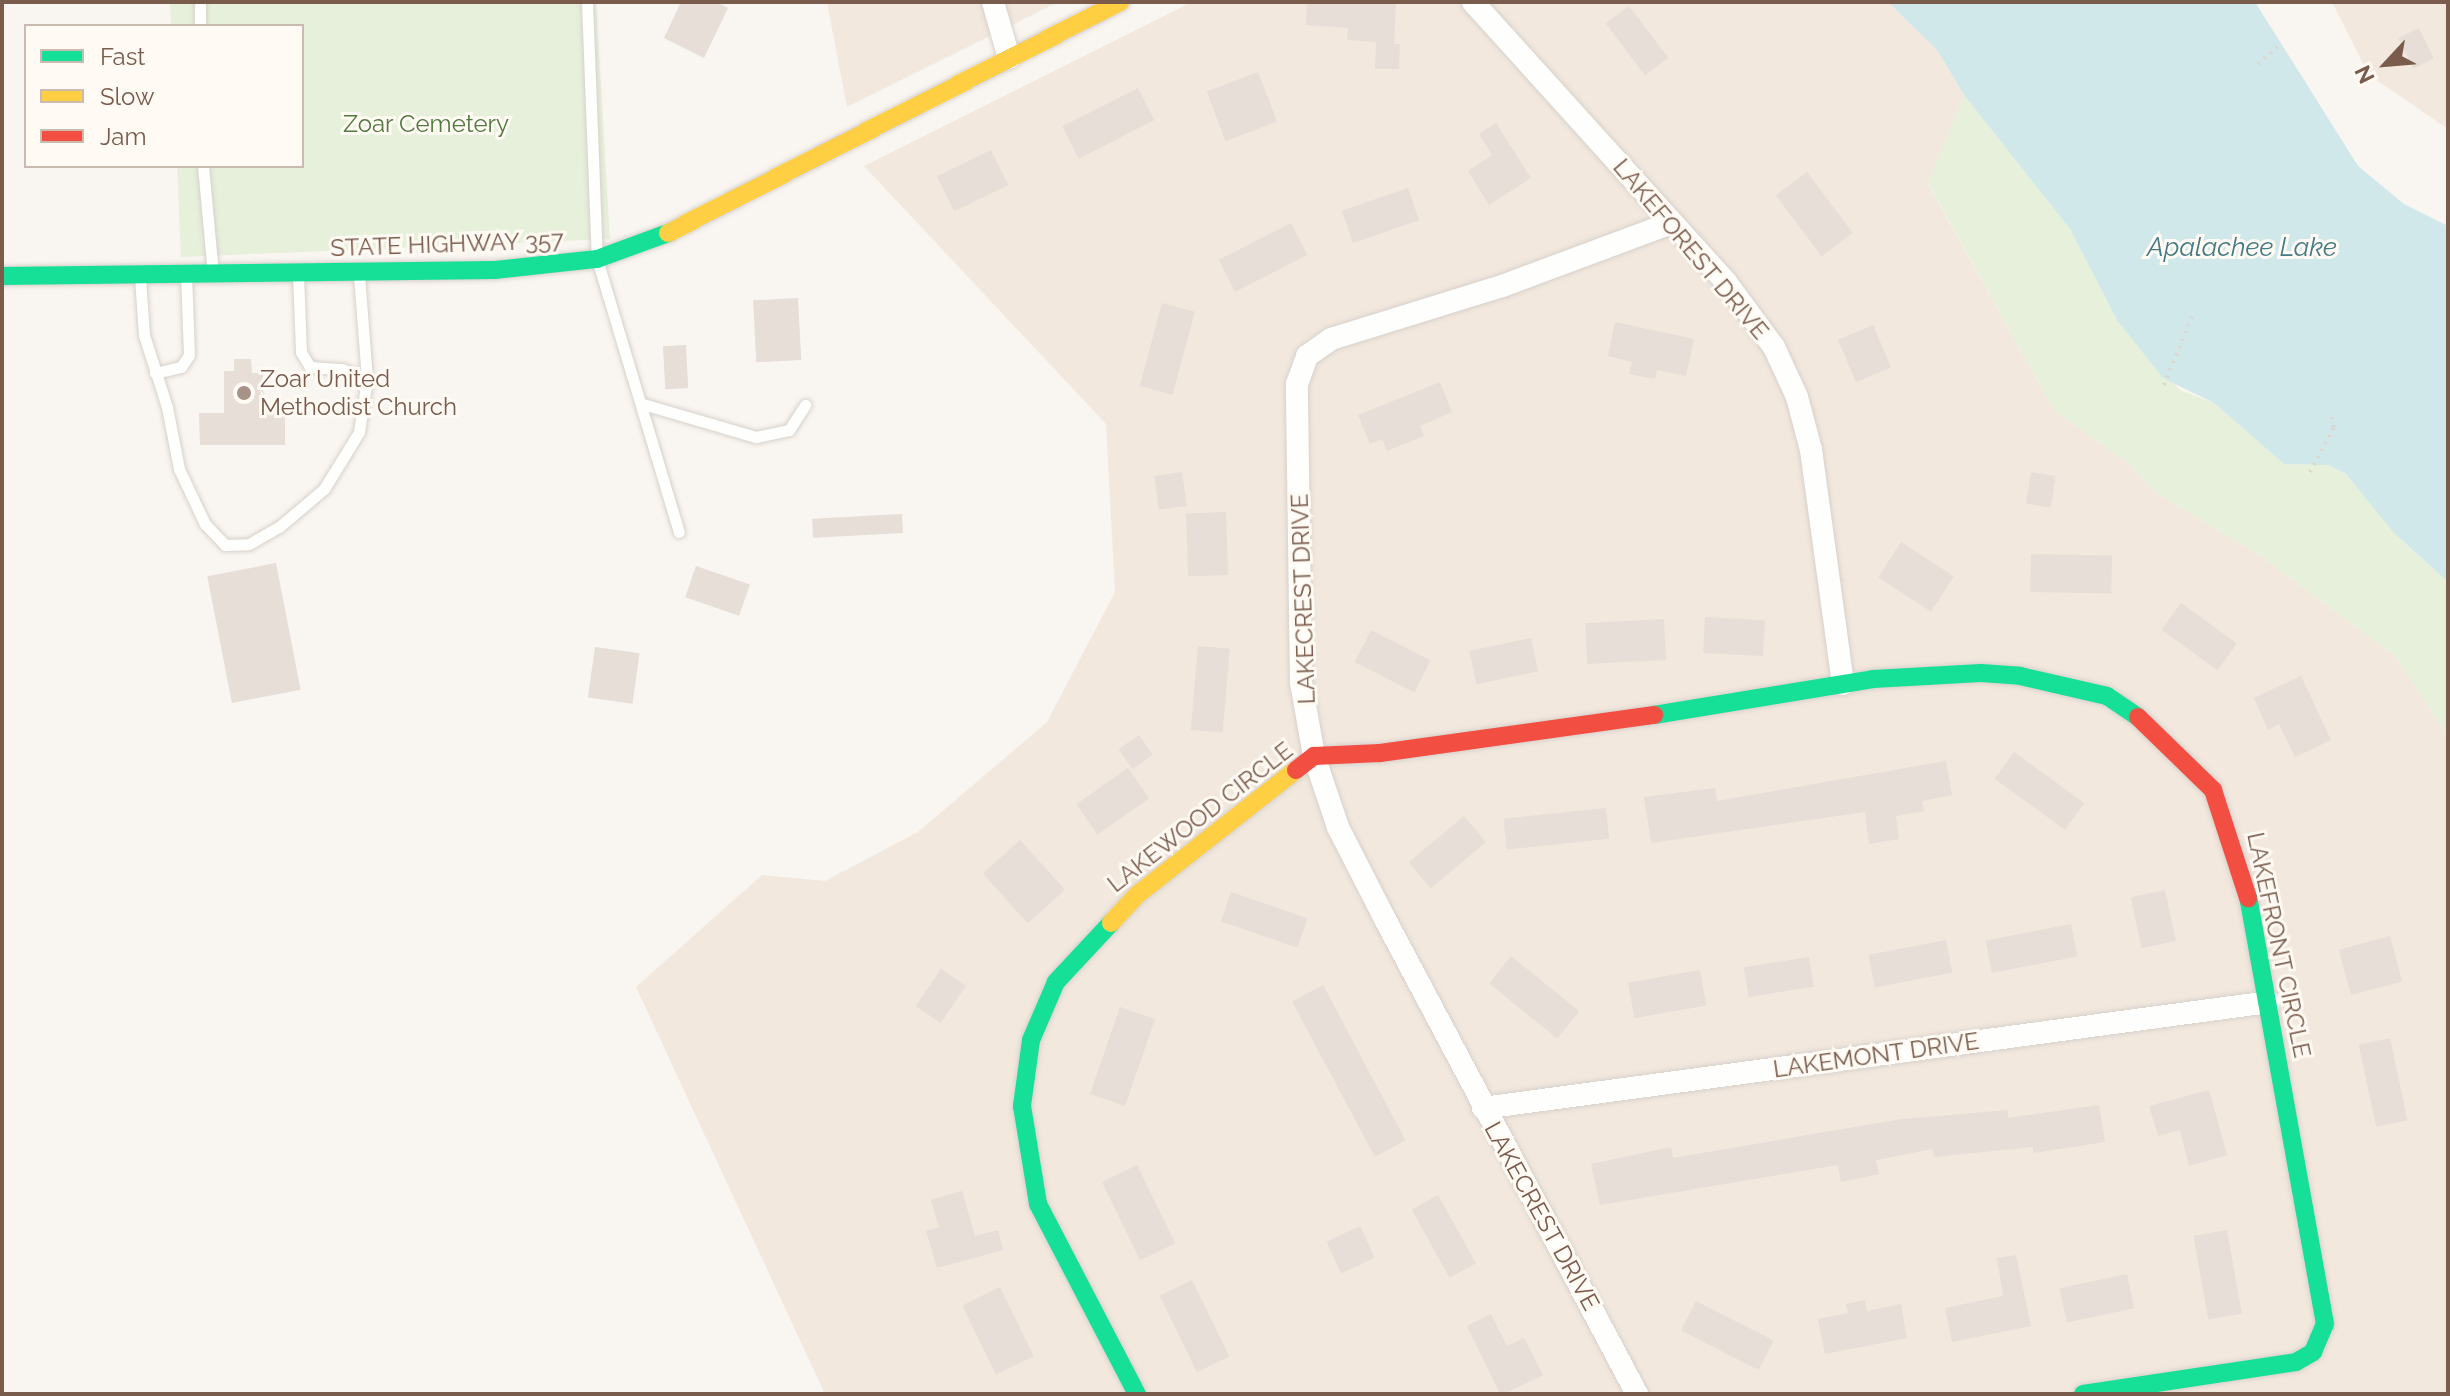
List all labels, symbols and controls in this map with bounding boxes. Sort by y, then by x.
legend [24,24,304,168]
north arrow [2346,24,2426,104]
text: Fast [100,42,145,71]
text: N [2349,61,2380,88]
text: Slow [100,82,154,111]
park label: Zoar Cemetery [343,110,509,138]
text: Jam [100,122,146,151]
street label: LAKEFOREST DRIVE [1607,153,1775,345]
street label: STATE HIGHWAY 357 [329,226,565,262]
water label: Apalachee Lake [2147,232,2337,264]
place label: Zoar United Methodist Church [260,365,457,421]
marker: Zoar United Methodist Church [235,384,253,402]
street label: LAKECREST DRIVE [1285,493,1321,705]
street label: LAKEWOOD CIRCLE [1102,736,1298,898]
street label: LAKEFRONT CIRCLE [2241,829,2317,1061]
street label: LAKEMONT DRIVE [1771,1026,1981,1084]
street label: LAKECREST DRIVE [1478,1117,1606,1315]

